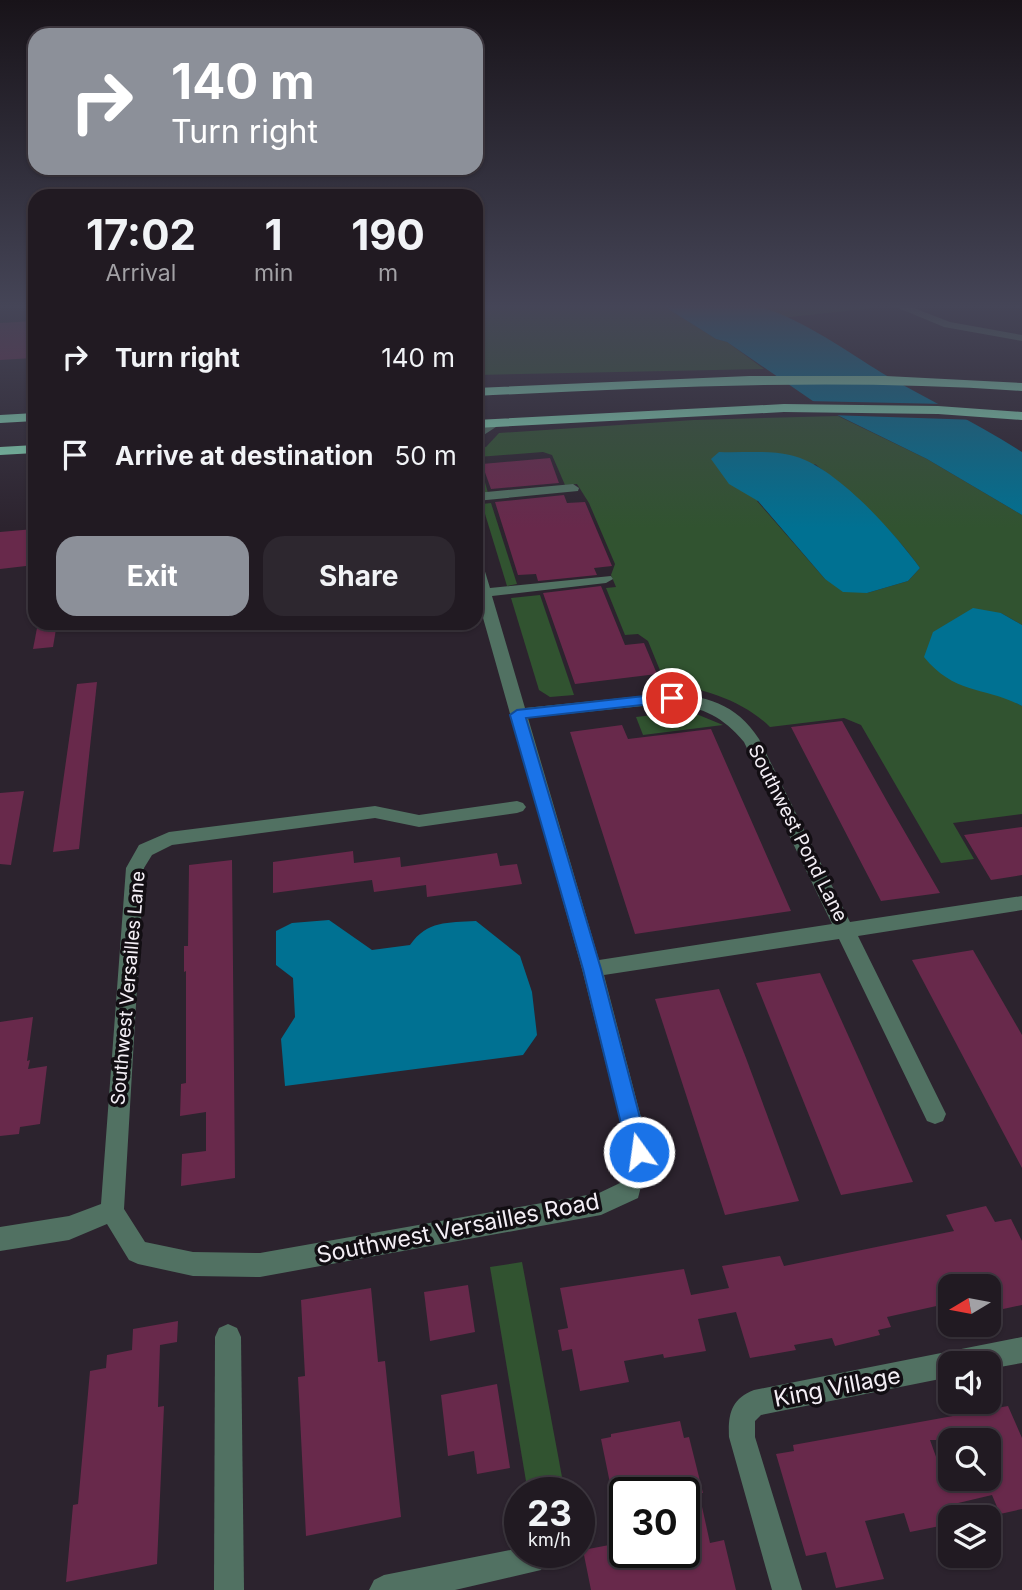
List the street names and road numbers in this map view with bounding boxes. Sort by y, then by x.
street label: Southwest Pond Lane [743,741,853,925]
street label: Southwest Versailles Lane [106,870,150,1106]
street label: Southwest Versailles Road [314,1187,602,1269]
street label: King Village [771,1361,903,1413]

